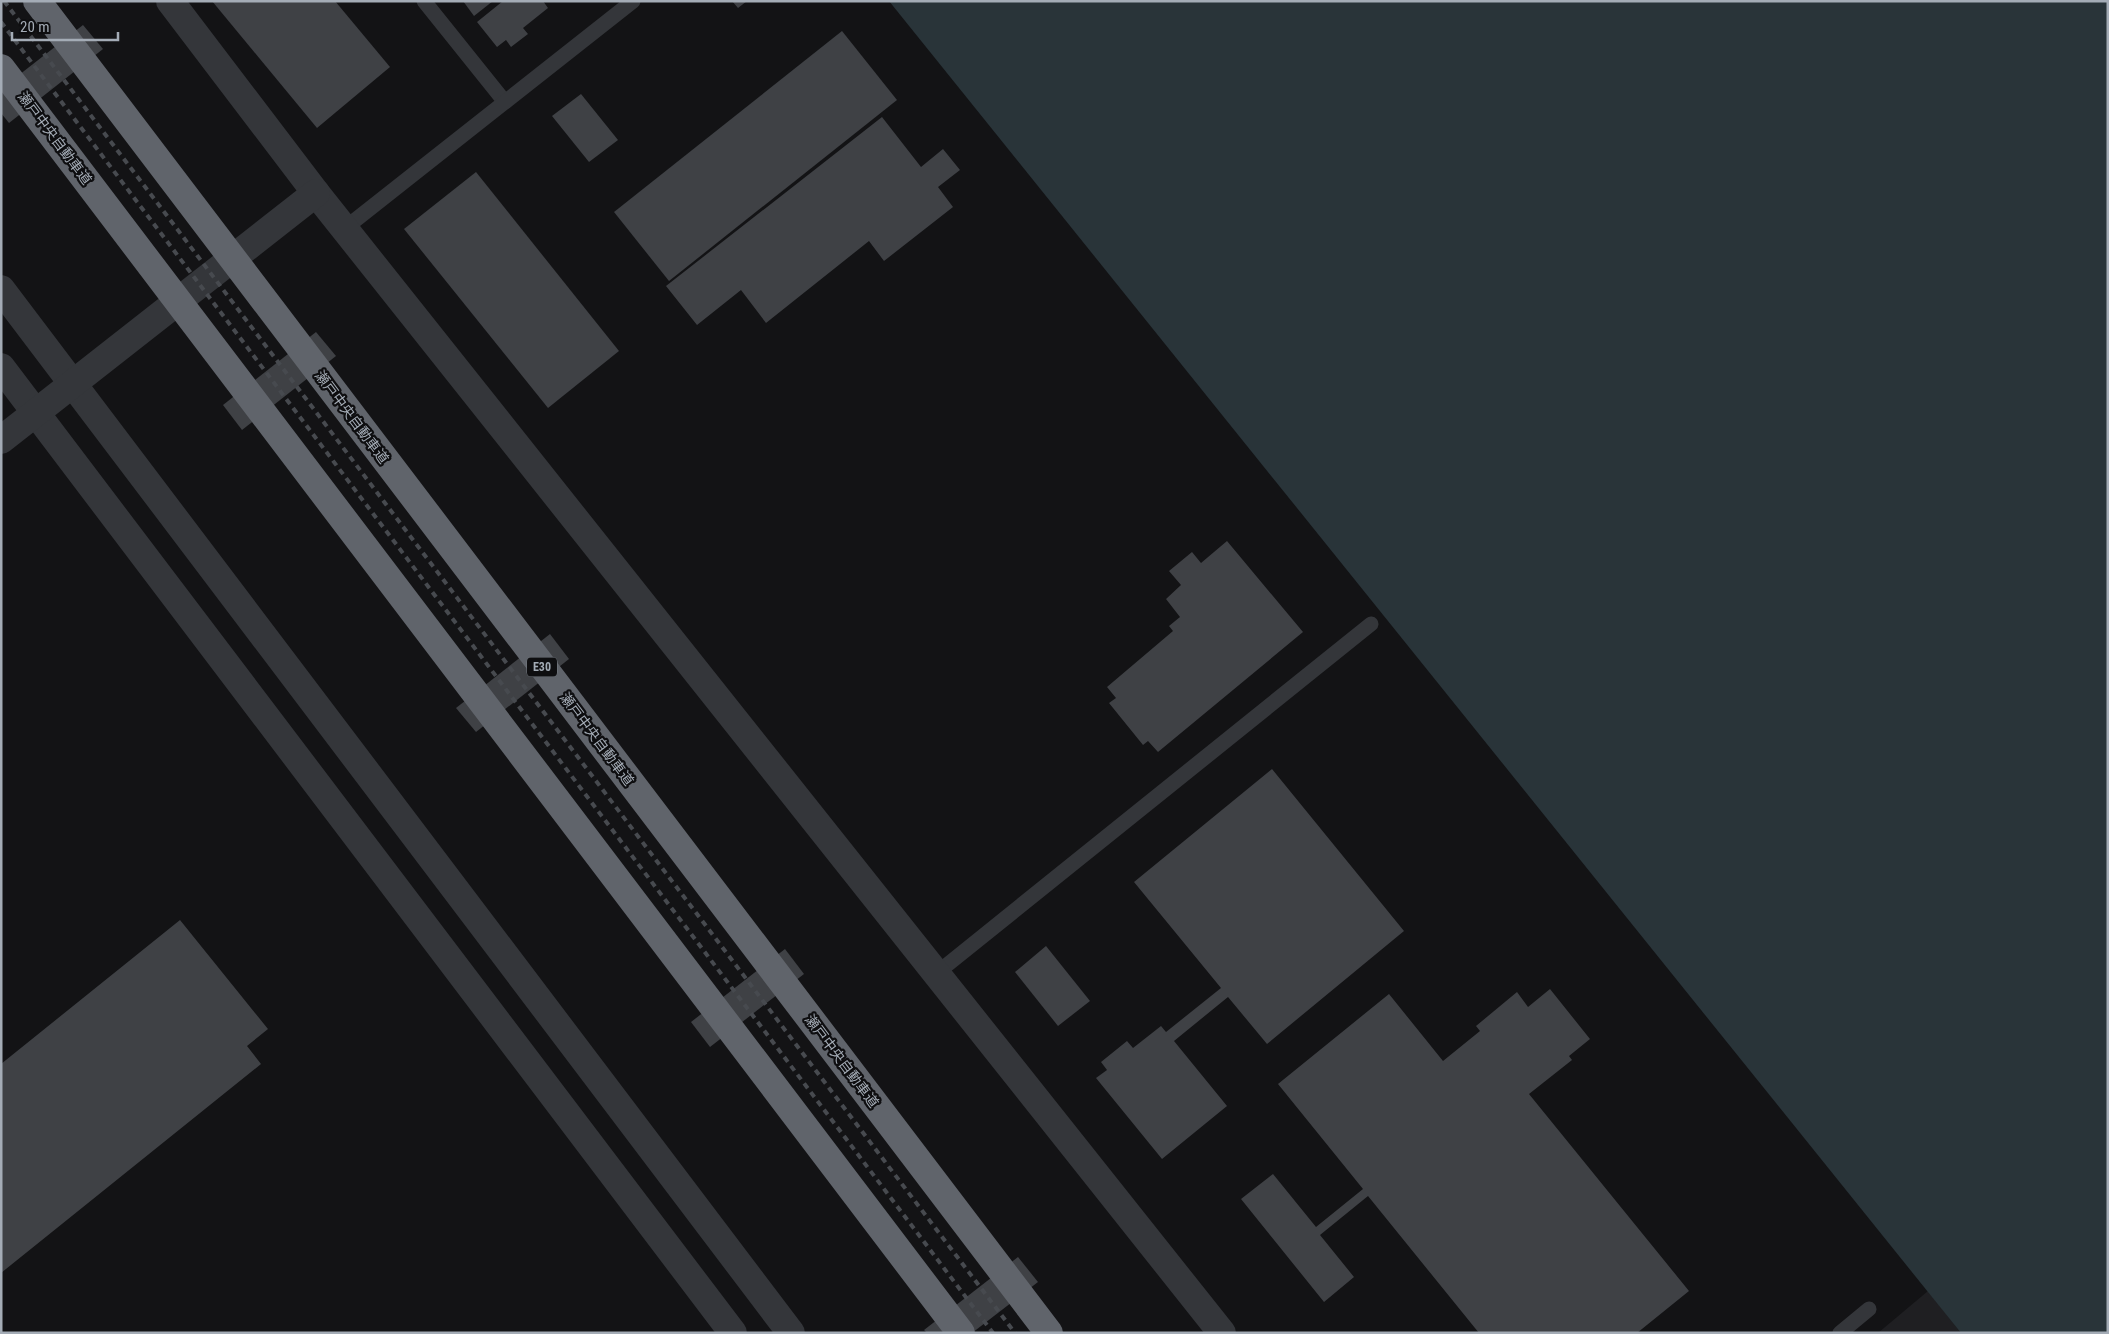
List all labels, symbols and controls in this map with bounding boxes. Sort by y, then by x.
scale bar [12,10,119,42]
text: 20 m [20,18,50,36]
street label: 瀬戸中央自動車道 [15,88,95,188]
street label: 瀬戸中央自動車道 [312,367,392,467]
road number: E30 [527,658,557,676]
street label: 瀬戸中央自動車道 [557,689,637,789]
street label: 瀬戸中央自動車道 [802,1011,882,1111]

